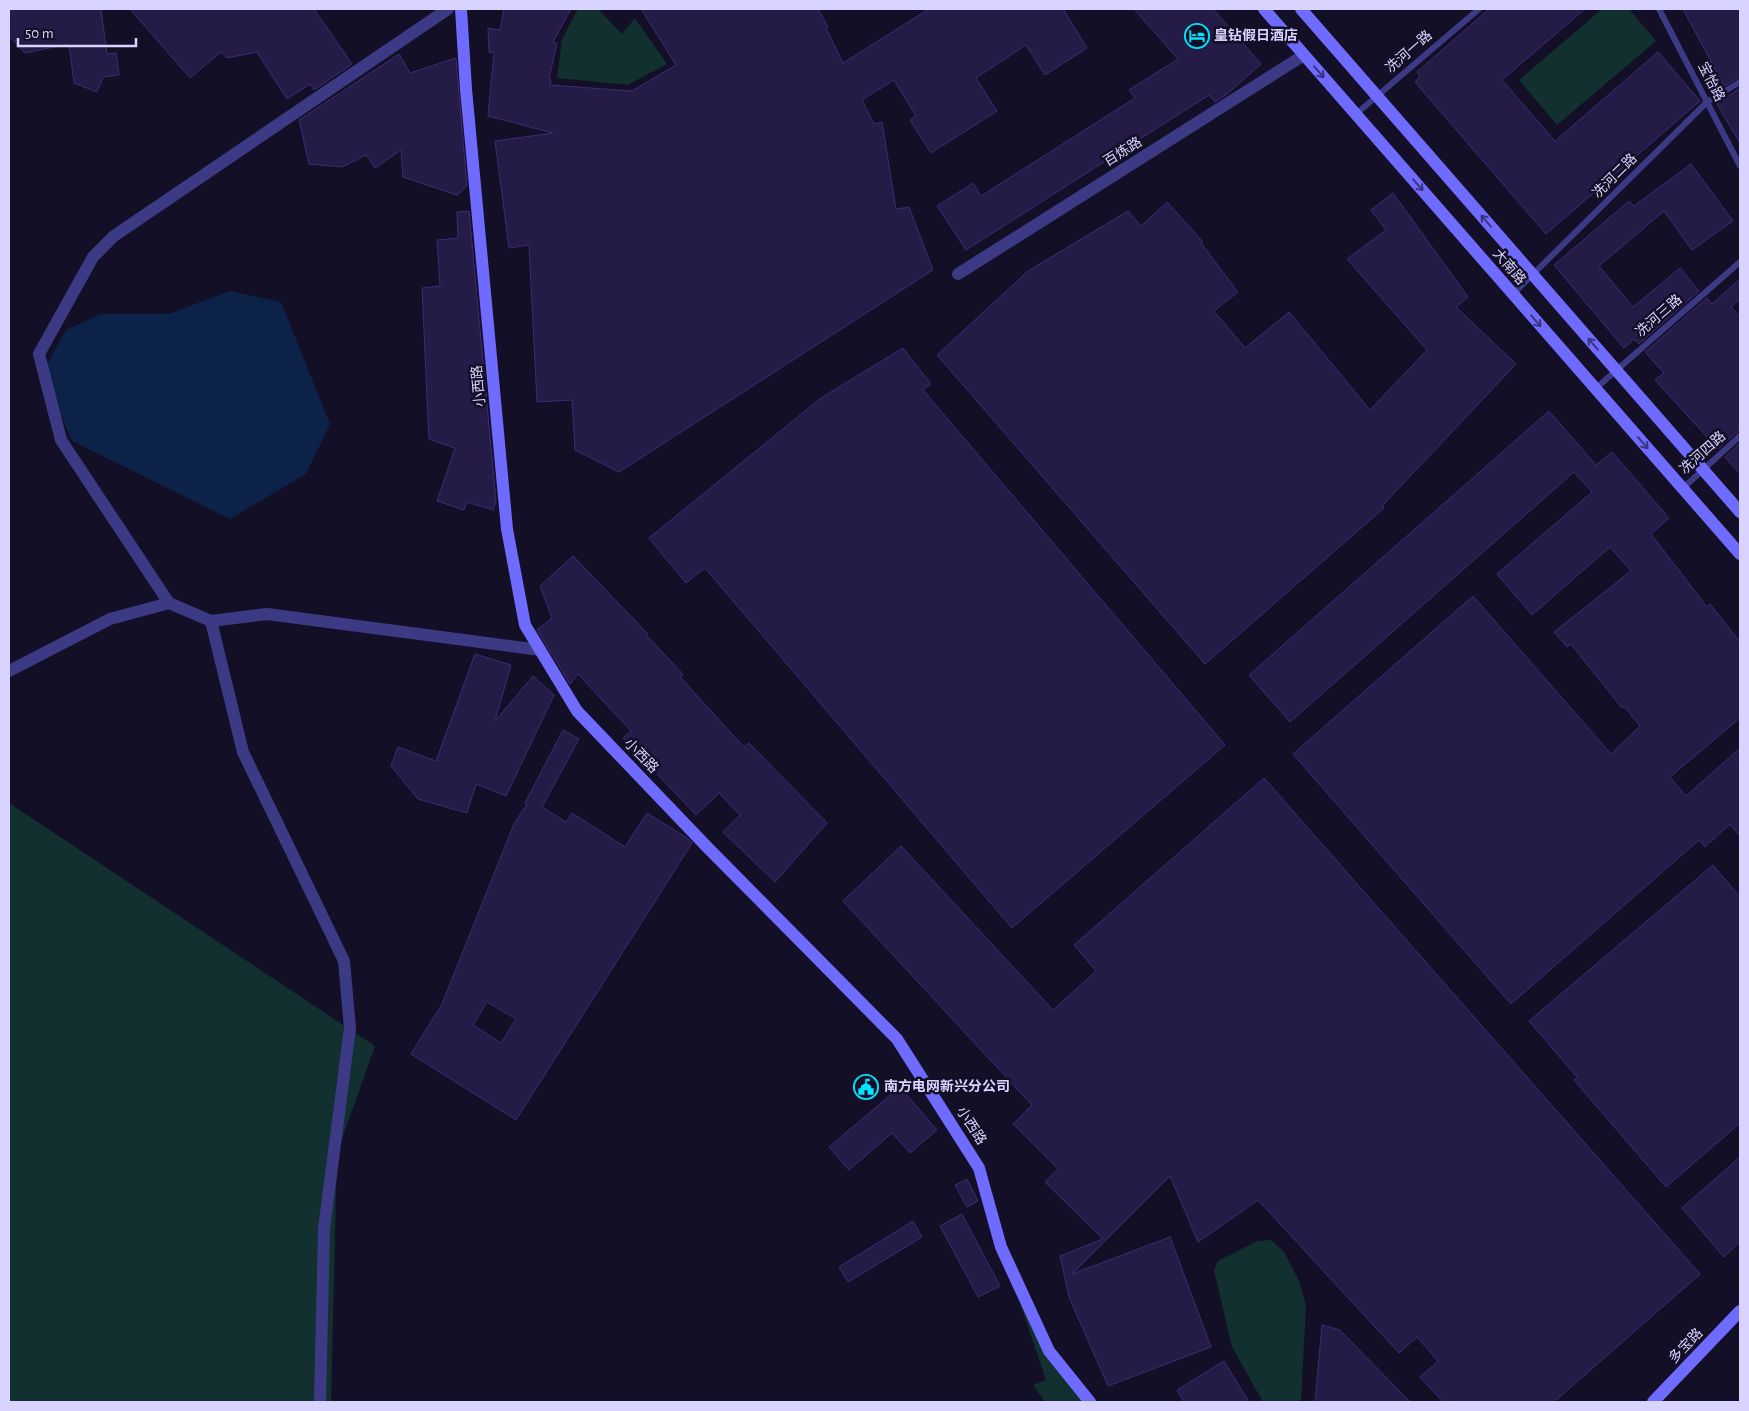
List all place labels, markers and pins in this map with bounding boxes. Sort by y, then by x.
hotel icon: 皇钻假日酒店 [1184,23,1210,49]
place label: 皇钻假日酒店 [1214,27,1298,43]
public building icon: 南方电网新兴分公司 [853,1074,879,1100]
place label: 南方电网新兴分公司 [884,1078,1010,1094]

